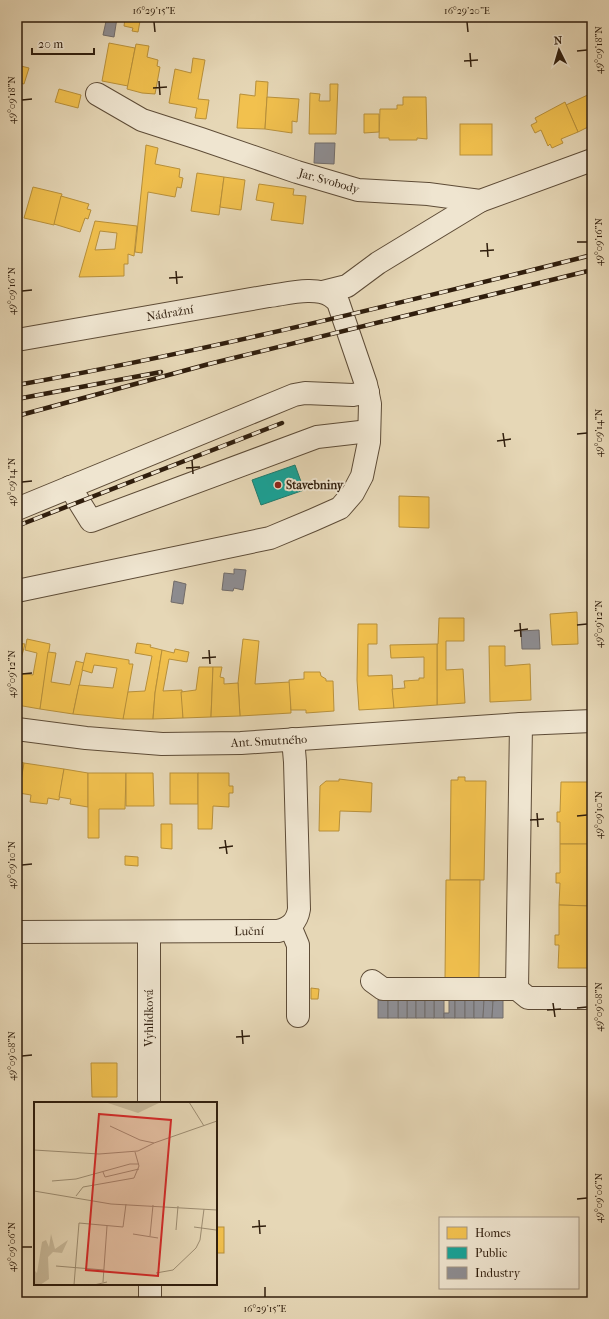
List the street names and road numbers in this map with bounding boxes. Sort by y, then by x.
street label: Jar. Svobody [296,165,361,196]
street label: Nádražní [145,302,195,324]
street label: Ant. Smutného [229,732,308,750]
street label: Luční [234,924,264,938]
street label: Vyhlídková [142,989,156,1048]

